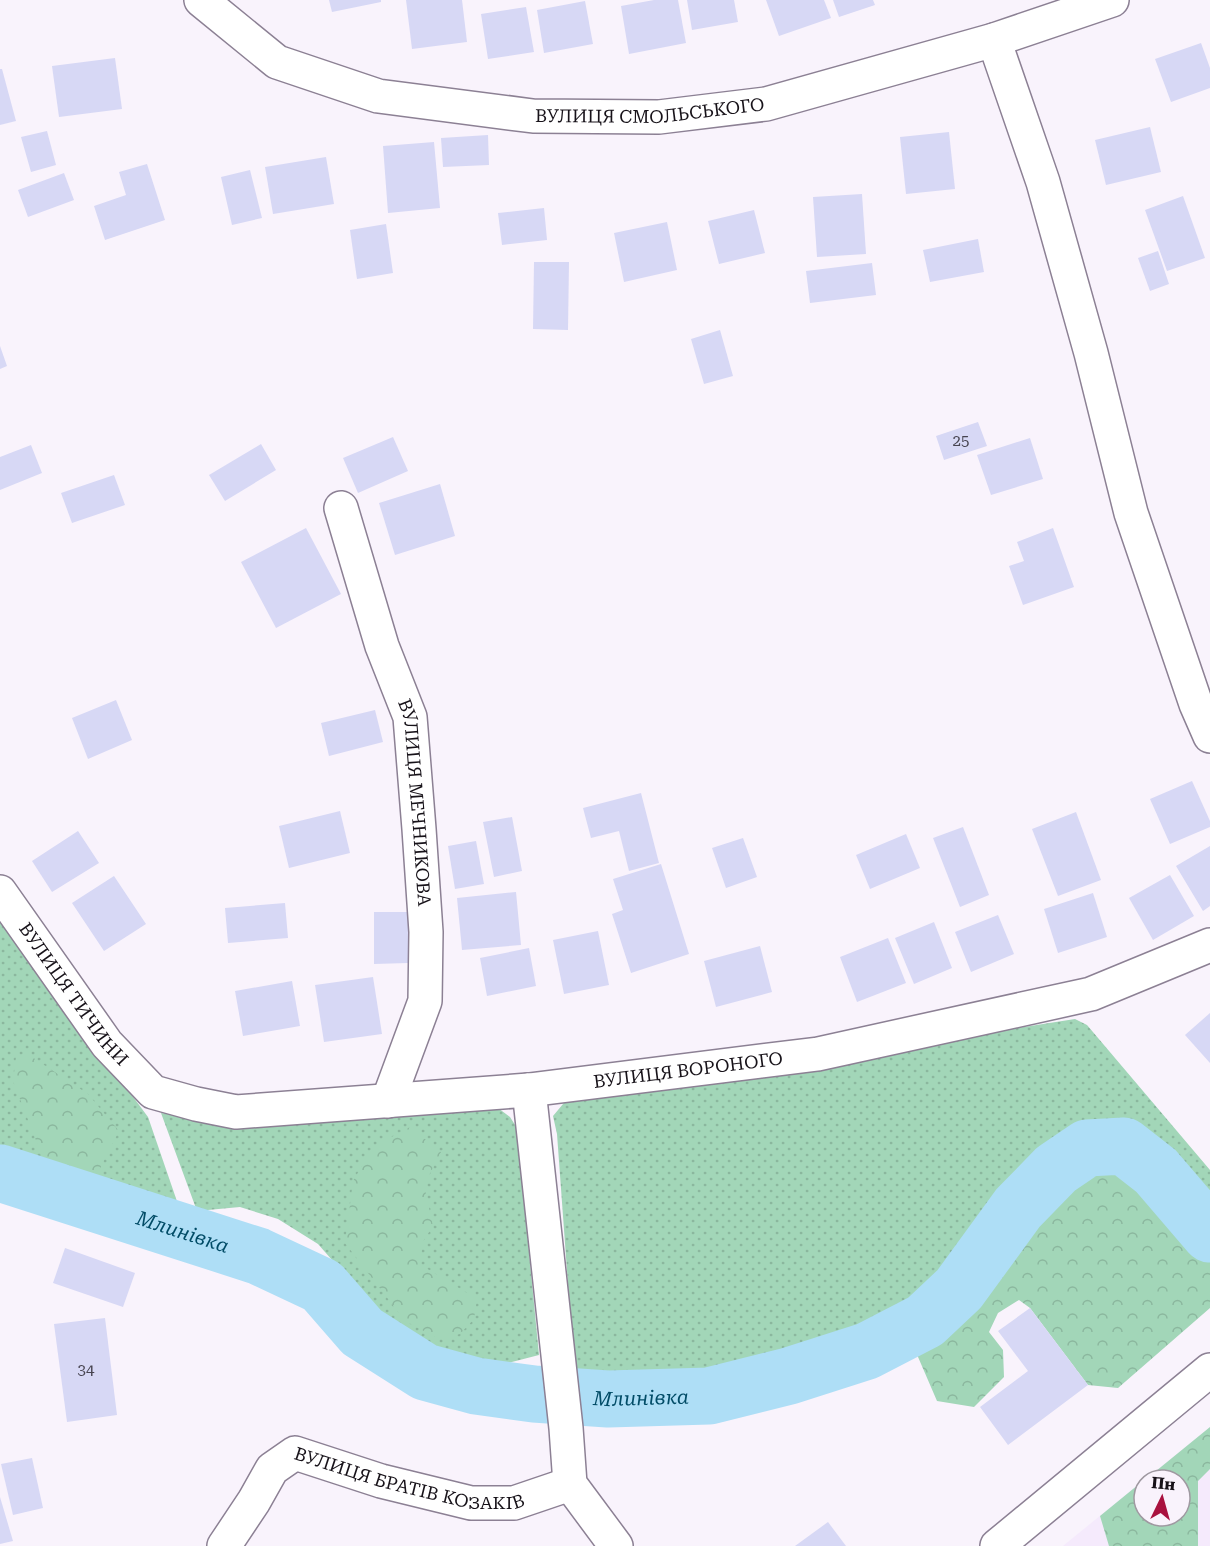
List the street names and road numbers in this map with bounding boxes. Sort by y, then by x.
street label: ВУЛИЦЯ СМОЛЬСЬКОГО [535,93,766,127]
street label: ВУЛИЦЯ МЕЧНИКОВА [394,696,435,907]
street label: ВУЛИЦЯ ТИЧИНИ [15,919,133,1070]
street label: ВУЛИЦЯ ВОРОНОГО [592,1047,784,1092]
street label: ВУЛИЦЯ БРАТІВ КОЗАКІВ [292,1442,527,1513]

